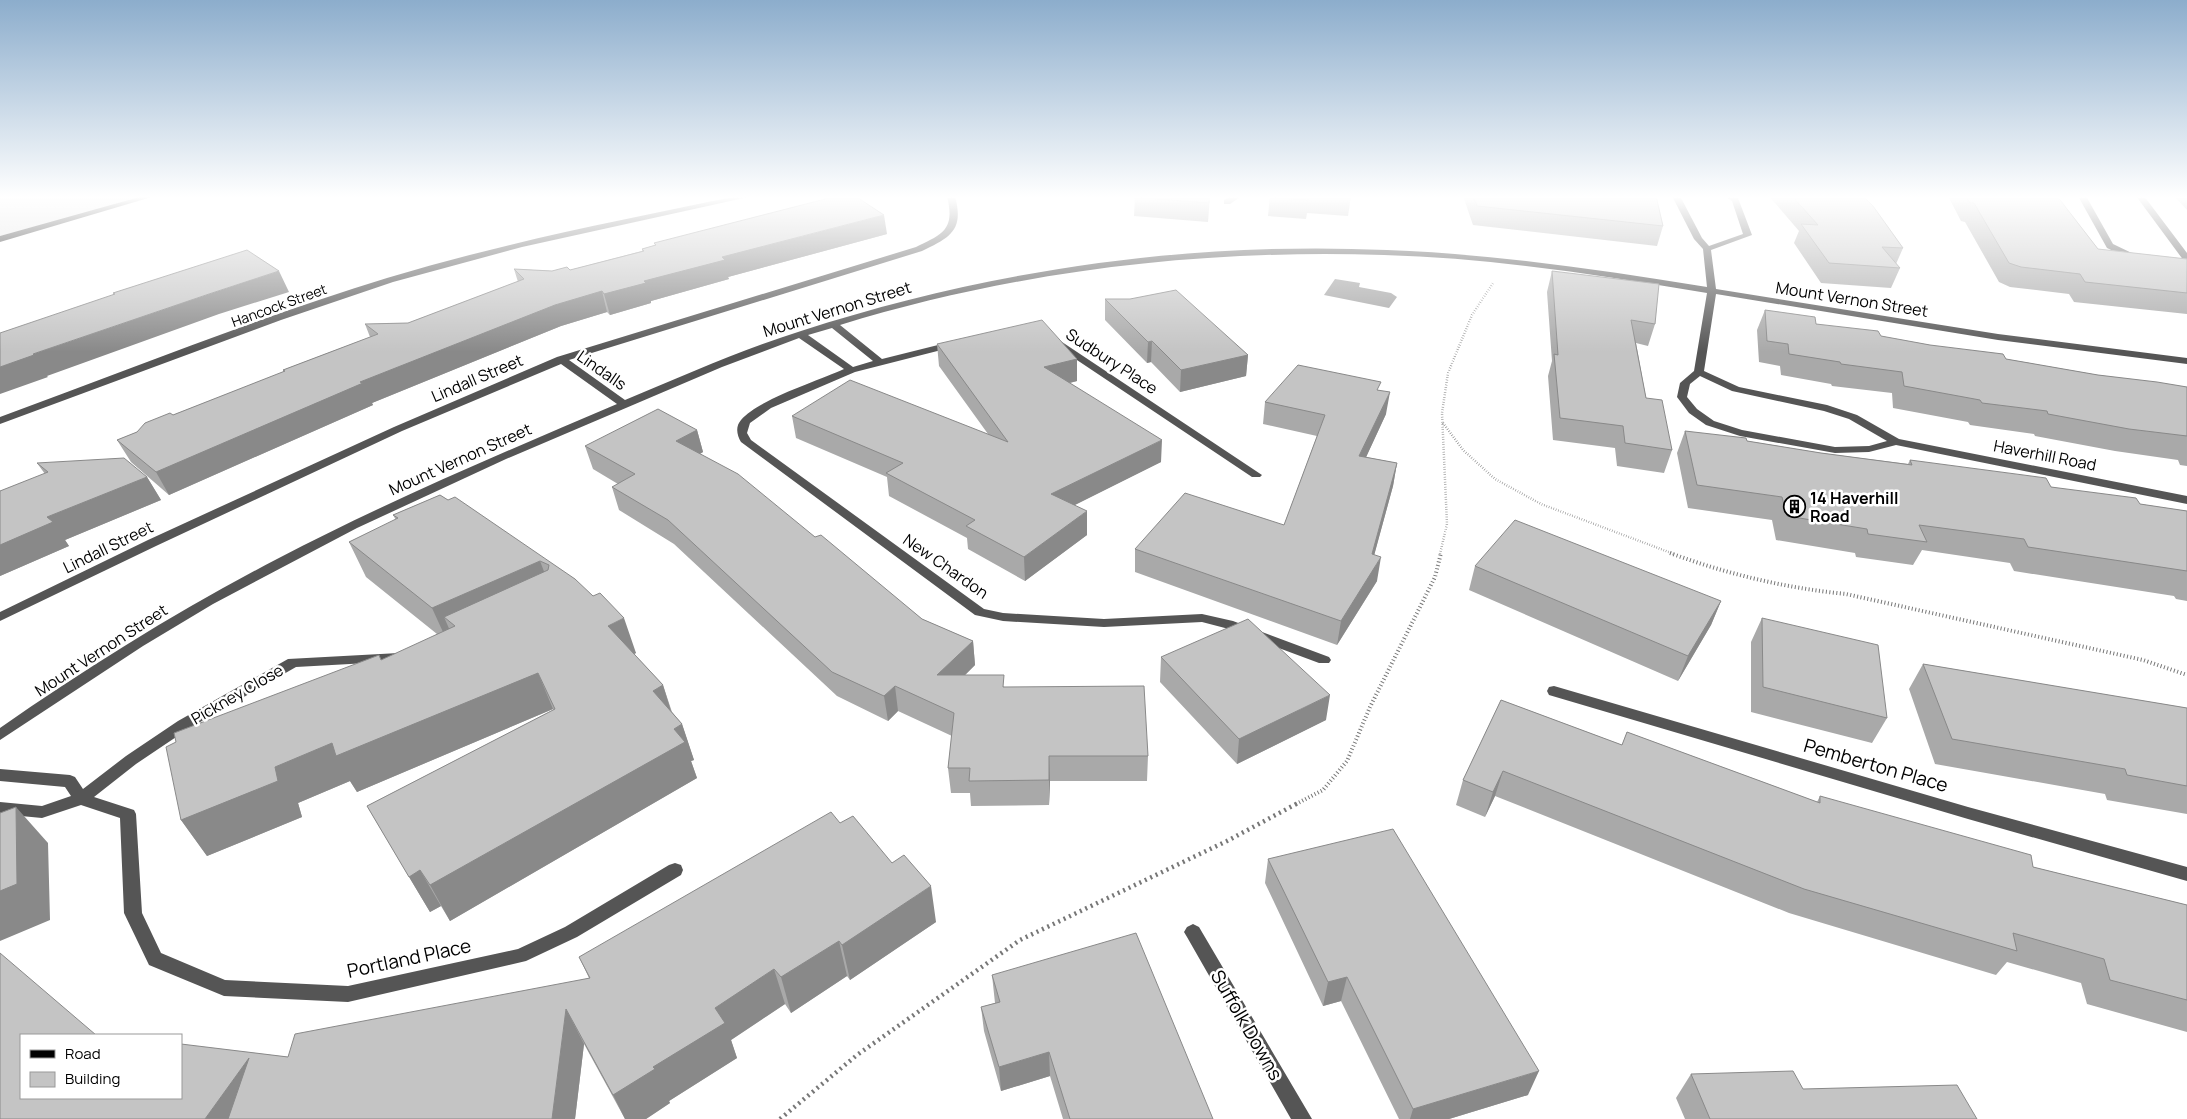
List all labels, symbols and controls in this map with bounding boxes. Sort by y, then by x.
street label: Mount Vernon Street [760,276,914,342]
street label: Mount Vernon Street [1774,276,1930,322]
street label: Hancock Street [229,279,330,331]
street label: Sudbury Place [1062,323,1162,399]
street label: Lindalls [573,345,631,395]
street label: Lindall Street [428,349,526,407]
street label: Mount Vernon Street [385,418,535,500]
street label: Haverhill Road [1992,434,2098,476]
place label: 14 Haverhill Road [1810,487,1898,527]
building icon: 14 Haverhill Road [1782,495,1806,519]
street label: Lindall Street [59,516,157,578]
street label: New Chardon [899,528,993,604]
street label: Mount Vernon Street [30,599,172,701]
street label: Pickney Close [187,659,287,729]
street label: Pemberton Place [1801,732,1951,798]
street label: Portland Place [345,932,473,984]
street label: Suffolk Downs [1205,965,1289,1085]
legend [20,1034,182,1099]
text: Road [65,1043,101,1064]
text: Building [65,1068,120,1089]

